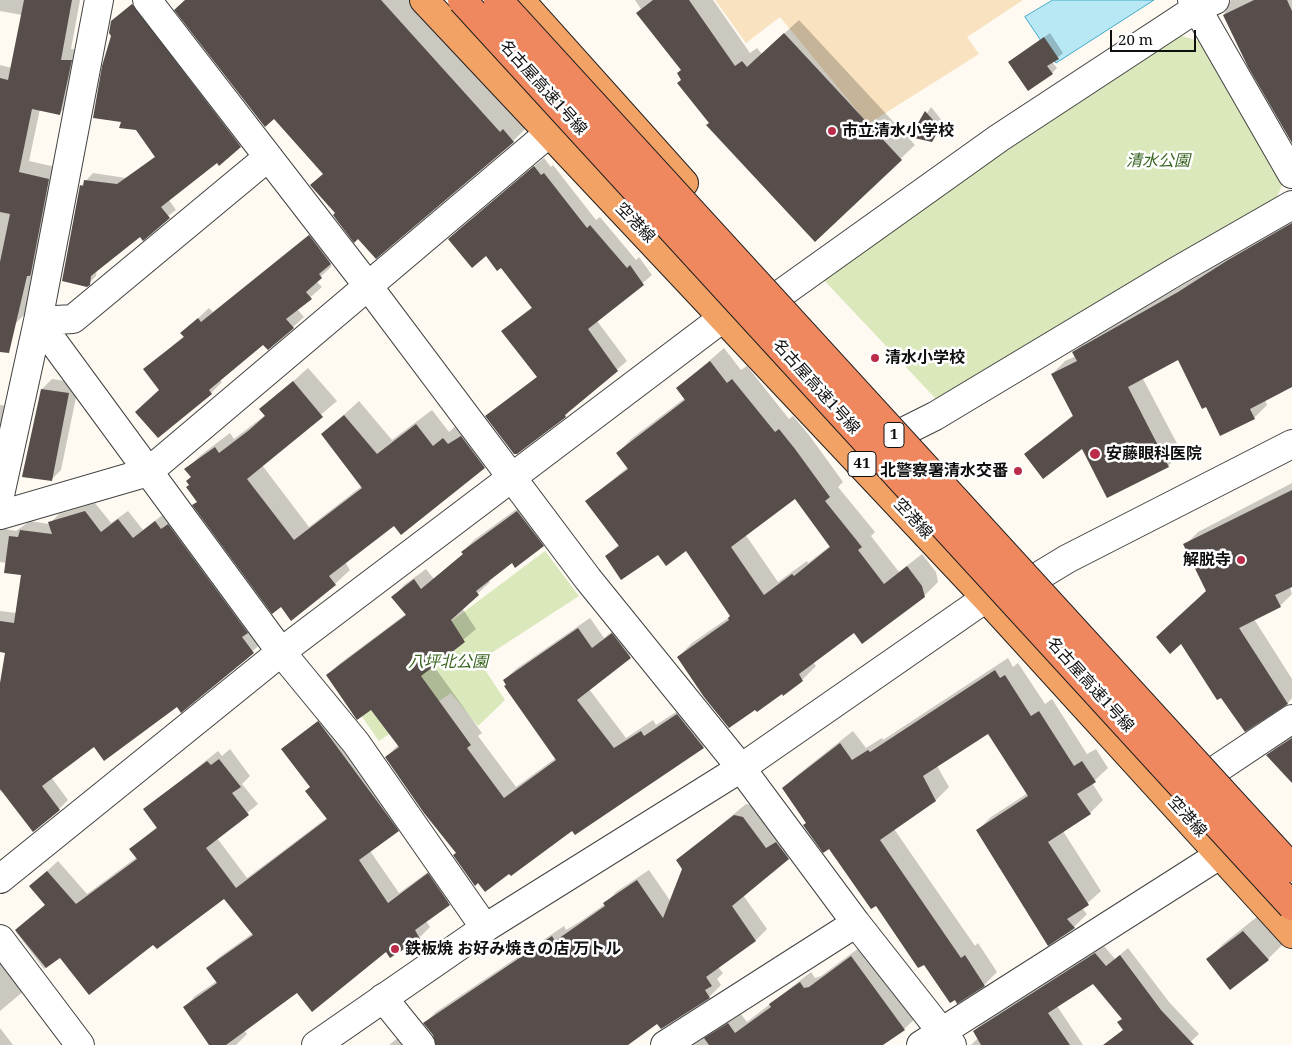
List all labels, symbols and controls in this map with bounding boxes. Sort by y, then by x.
scale bar [1112,20,1198,52]
text: 20 m [1118,29,1153,49]
street label: 名古屋高速1号線 [495,37,591,139]
place label: 市立清水小学校 [842,121,954,141]
marker: 市立清水小学校 [826,125,838,137]
park label: 清水公園 [1126,151,1190,171]
street label: 空港線 [611,199,659,247]
street label: 名古屋高速1号線 [768,336,864,438]
place label: 清水小学校 [885,348,965,368]
marker: 清水小学校 [869,352,881,364]
road number: 1 [884,422,904,448]
place label: 安藤眼科医院 [1106,444,1202,464]
marker: 安藤眼科医院 [1088,447,1102,461]
road number: 41 [848,452,876,476]
place label: 北警察署清水交番 [880,461,1008,481]
marker: 北警察署清水交番 [1012,465,1024,477]
street label: 空港線 [890,495,936,543]
place label: 解脱寺 [1183,550,1231,570]
marker: 解脱寺 [1235,554,1247,566]
street label: 名古屋高速1号線 [1042,634,1138,736]
park label: 八坪北公園 [408,652,488,672]
street label: 空港線 [1164,793,1210,841]
place label: 鉄板焼 お好み焼きの店 万トル [405,939,621,959]
marker: 鉄板焼 お好み焼きの店 万トル [389,943,401,955]

